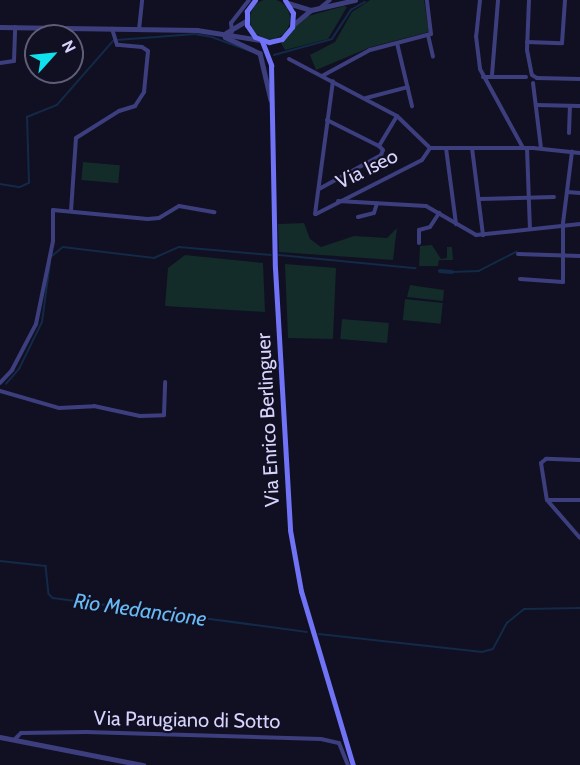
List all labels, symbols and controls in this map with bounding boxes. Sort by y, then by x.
north arrow [24,24,84,84]
text: N [58,37,80,56]
street label: Via Iseo [332,144,402,194]
street label: Via Enrico Berlinguer [251,332,285,508]
water label: Rio Medancione [72,588,208,632]
street label: Via Parugiano di Sotto [93,706,281,734]

